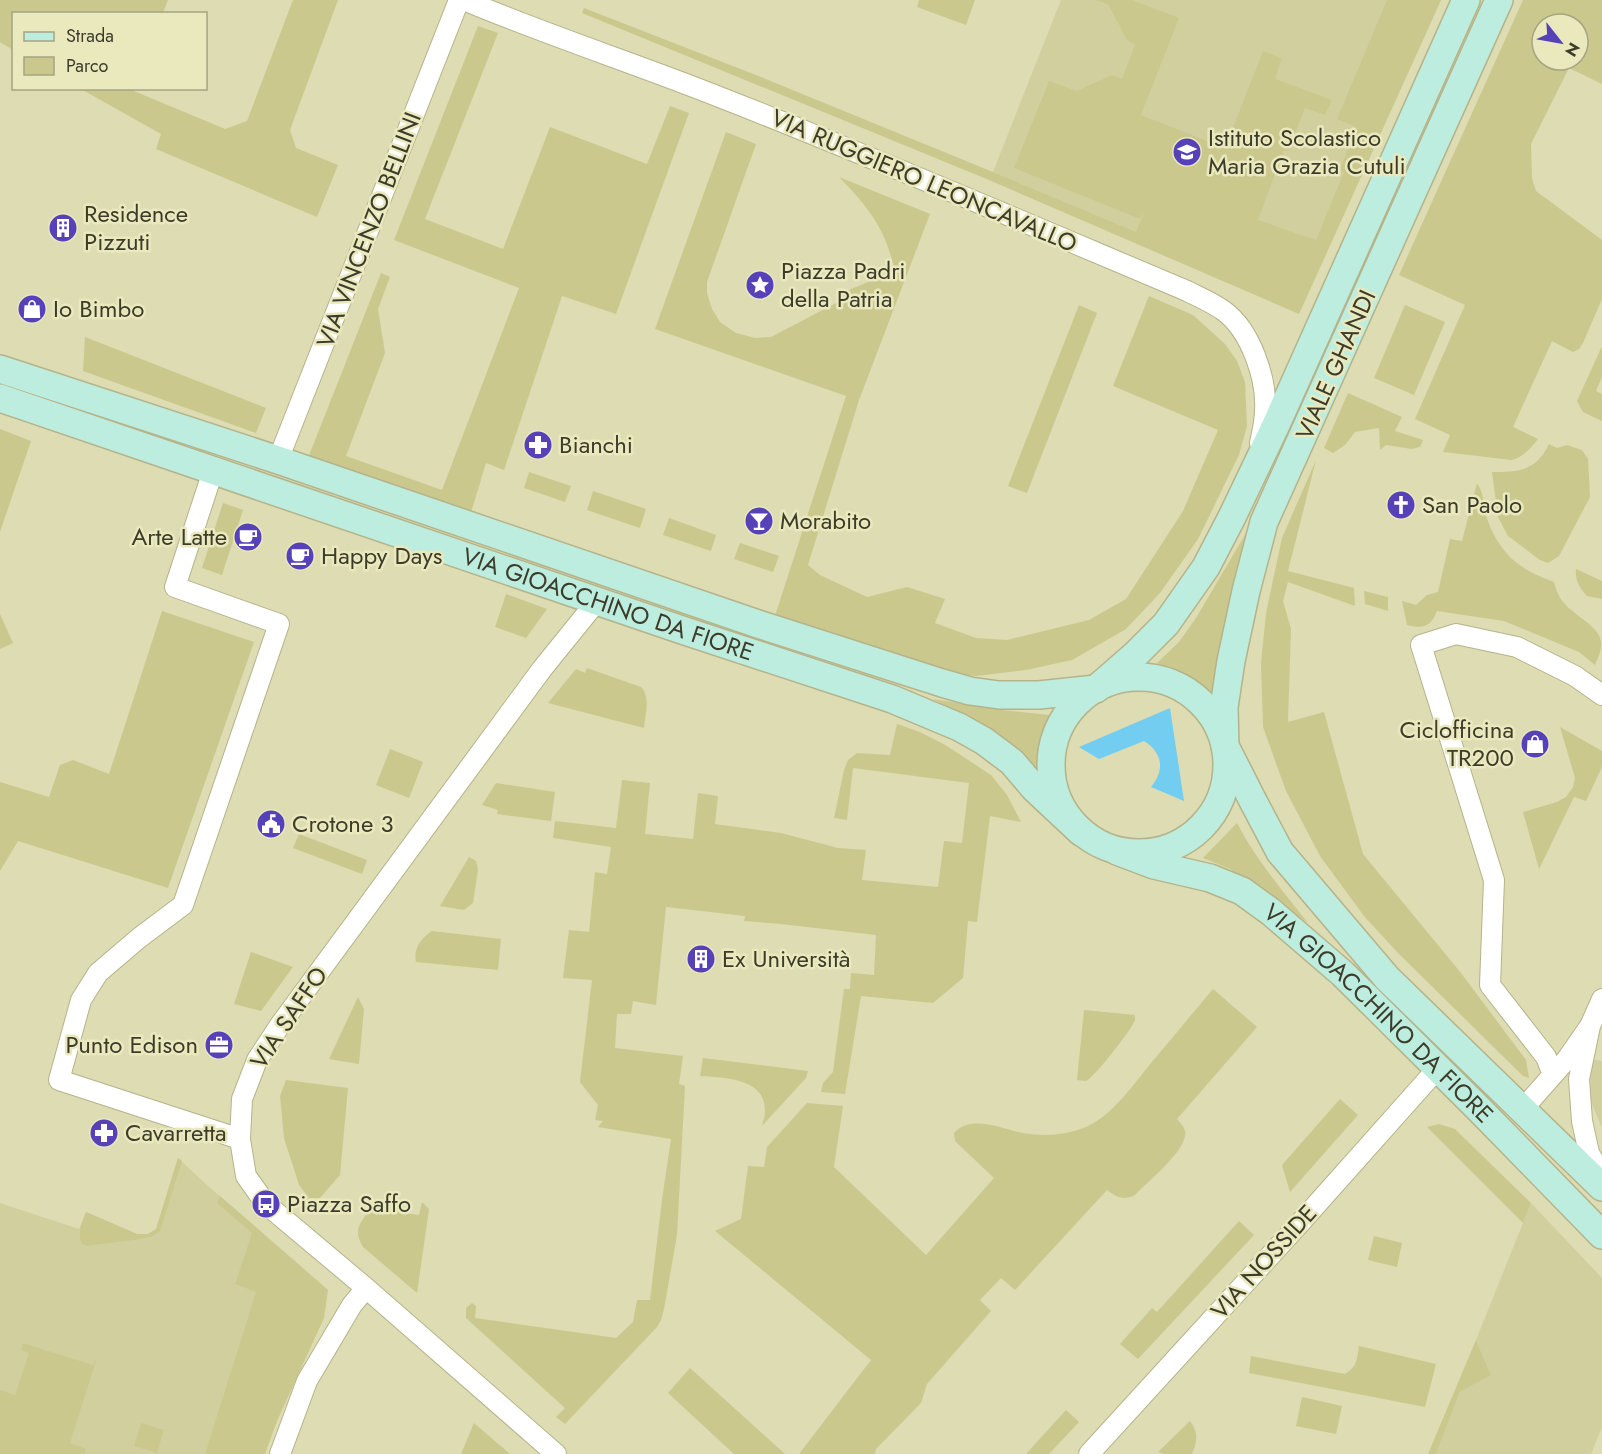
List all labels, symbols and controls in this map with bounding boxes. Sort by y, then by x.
legend [12,12,207,90]
north arrow [1530,12,1590,72]
text: Strada [66,23,114,49]
text: N [1559,38,1586,61]
text: Parco [66,53,108,79]
street label: VIA RUGGIERO LEONCAVALLO [766,100,1083,261]
street label: VIA VINCENZO BELLINI [307,107,430,353]
place label: Istituto Scolastico Maria Grazia Cutuli [1208,120,1406,183]
school or university icon: Istituto Scolastico Maria Grazia Cutuli [1171,136,1203,168]
place label: Residence Pizzuti [84,196,188,259]
building icon: Residence Pizzuti [47,212,79,244]
place label: Piazza Padri della Patria [781,253,906,316]
place icon: Piazza Padri della Patria [744,269,776,301]
street label: VIALE GHANDI [1287,284,1384,446]
place label: Io Bimbo [53,291,144,326]
shop icon: Io Bimbo [16,293,48,325]
place label: Bianchi [559,427,633,462]
pharmacy icon: Bianchi [522,429,554,461]
place label: San Paolo [1422,487,1522,522]
church icon: San Paolo [1385,489,1417,521]
place label: Morabito [780,503,871,538]
bar icon: Morabito [743,505,775,537]
place label: Arte Latte [131,519,227,554]
cafe icon: Arte Latte [232,521,264,553]
place label: Happy Days [321,538,442,573]
street label: VIA GIOACCHINO DA FIORE [458,539,758,669]
cafe icon: Happy Days [284,540,316,572]
place label: Ciclofficina TR200 [1399,712,1514,775]
shop icon: Ciclofficina TR200 [1519,728,1551,760]
place label: Crotone 3 [292,806,394,841]
public building icon: Crotone 3 [255,808,287,840]
street label: VIA GIOACCHINO DA FIORE [1256,895,1501,1131]
place label: Ex Università [722,941,850,976]
building icon: Ex Università [685,943,717,975]
street label: VIA SAFFO [241,960,336,1076]
place label: Punto Edison [66,1027,198,1062]
office icon: Punto Edison [203,1029,235,1061]
place label: Cavarretta [125,1115,227,1150]
pharmacy icon: Cavarretta [88,1117,120,1149]
place label: Piazza Saffo [287,1186,411,1221]
bus stop icon: Piazza Saffo [250,1188,282,1220]
street label: VIA NOSSIDE [1202,1196,1325,1327]

